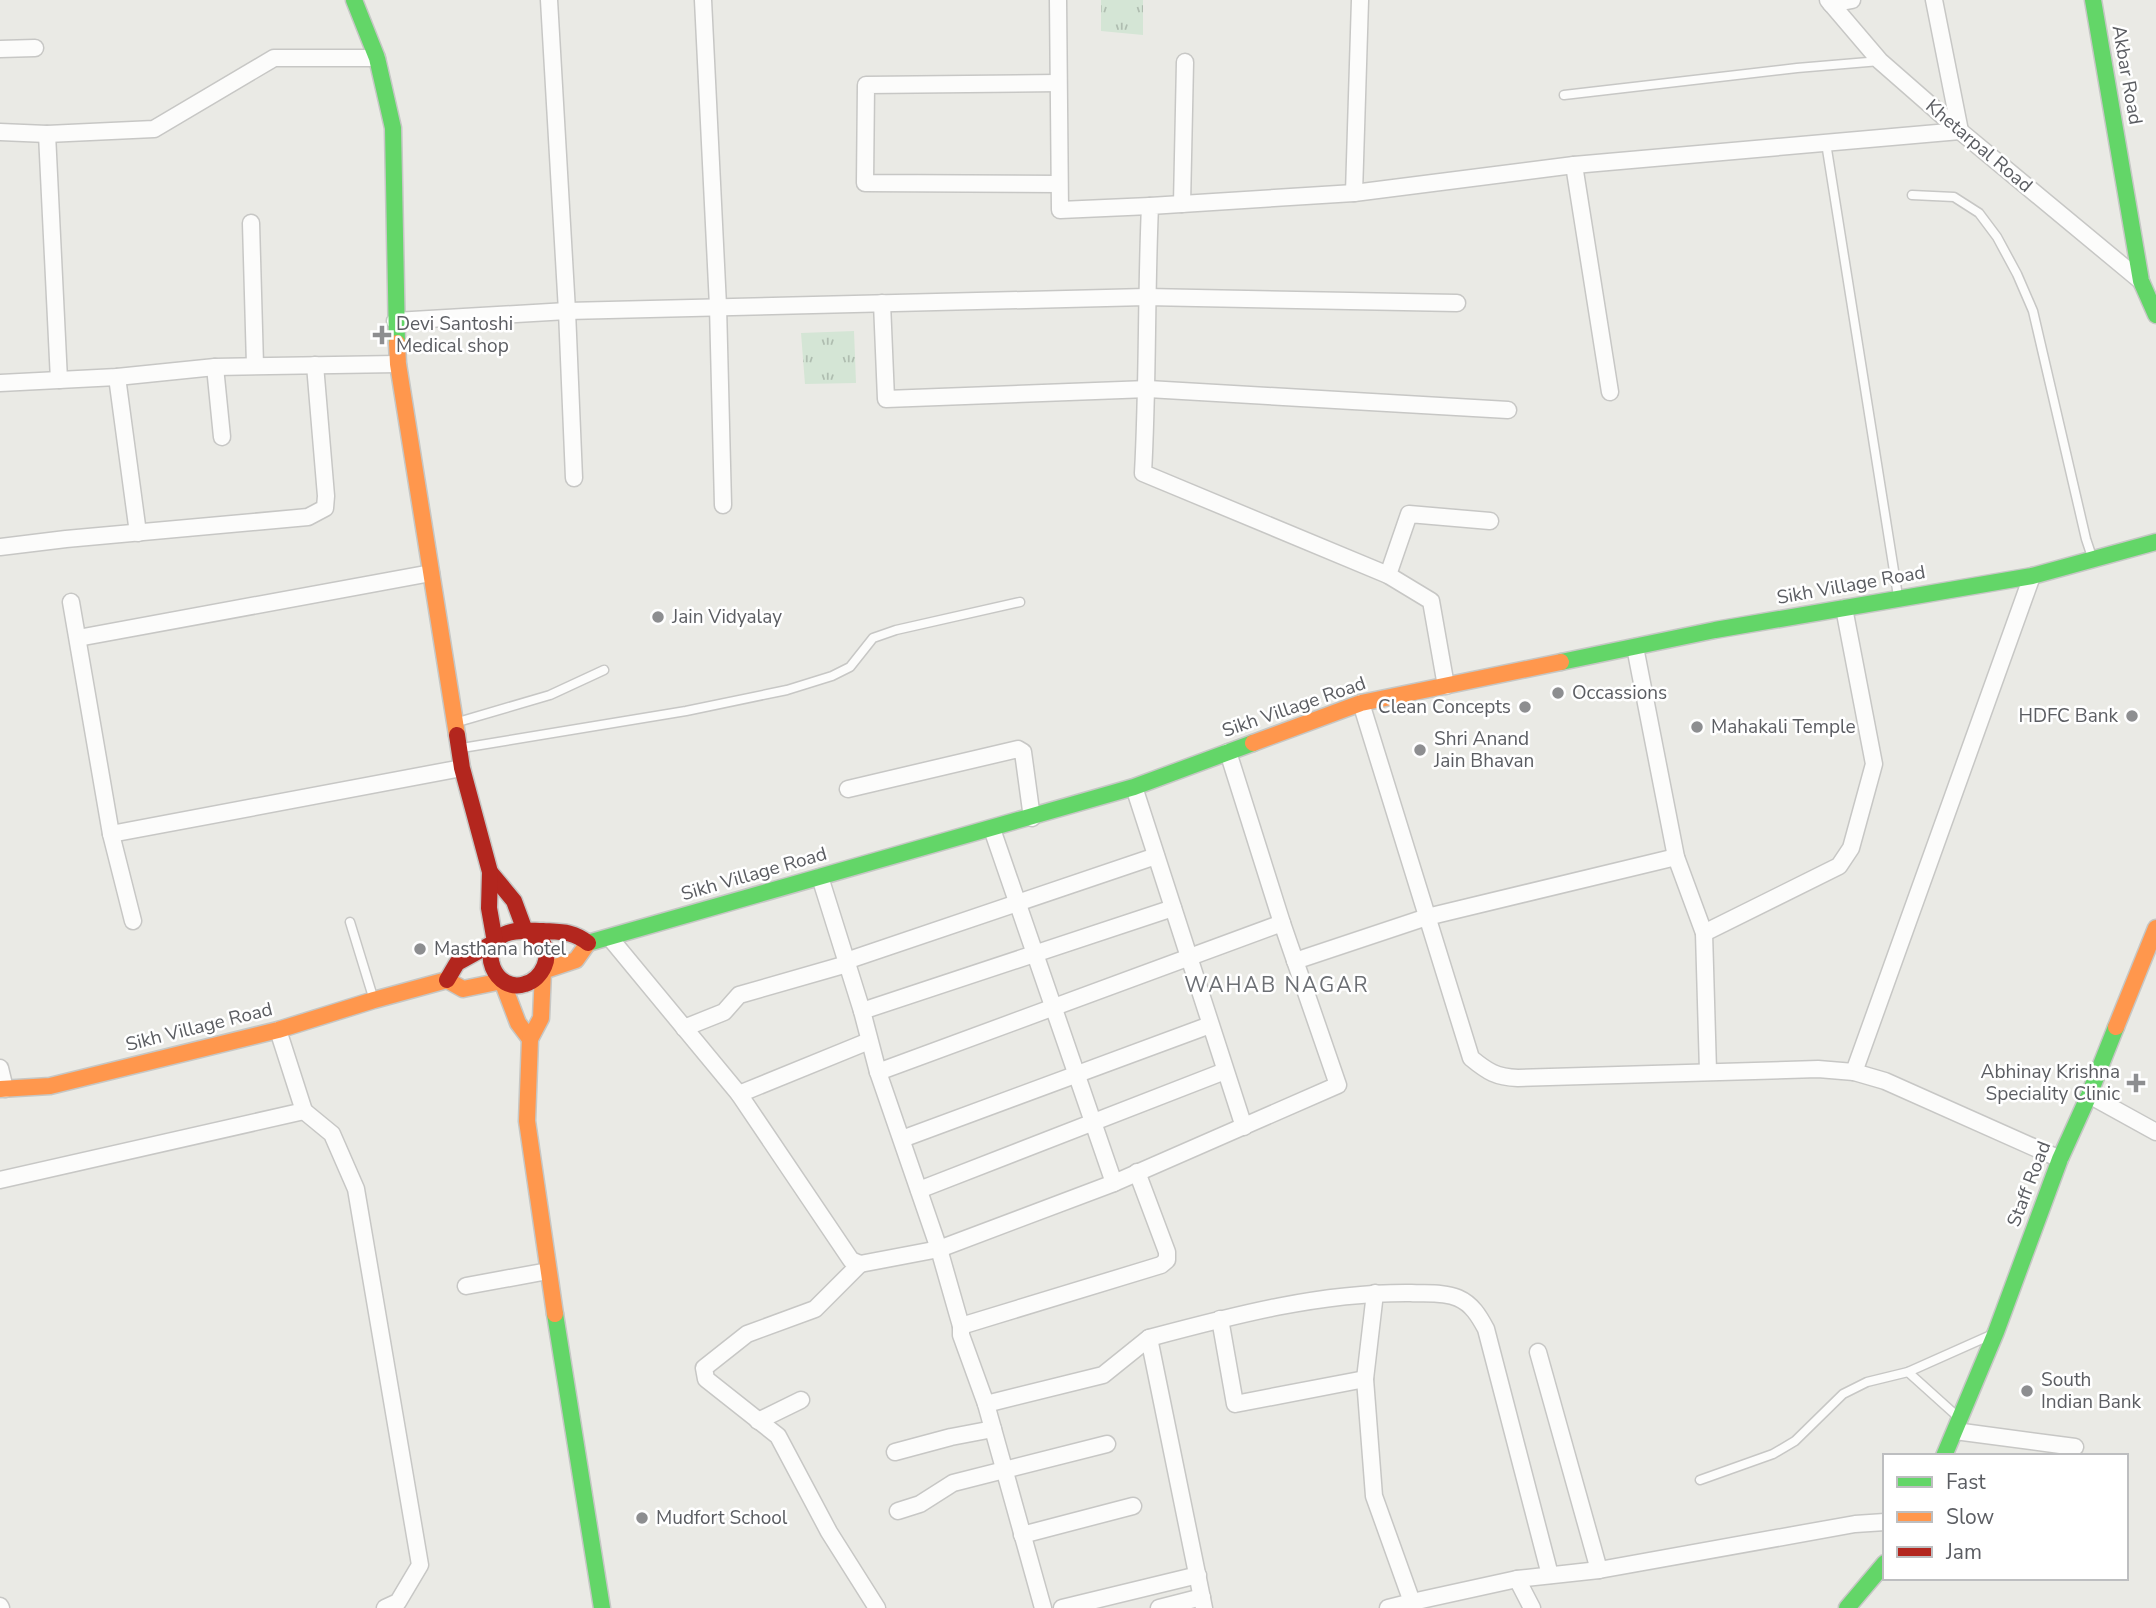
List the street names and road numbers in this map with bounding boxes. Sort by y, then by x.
street label: Akbar Road [2105,23,2149,127]
street label: Khetarpal Road [1920,94,2038,198]
street label: Sikh Village Road [1775,559,1927,611]
street label: Sikh Village Road [1219,670,1369,744]
street label: Sikh Village Road [678,841,830,907]
street label: Sikh Village Road [123,996,275,1058]
street label: Staff Road [2001,1137,2057,1231]

